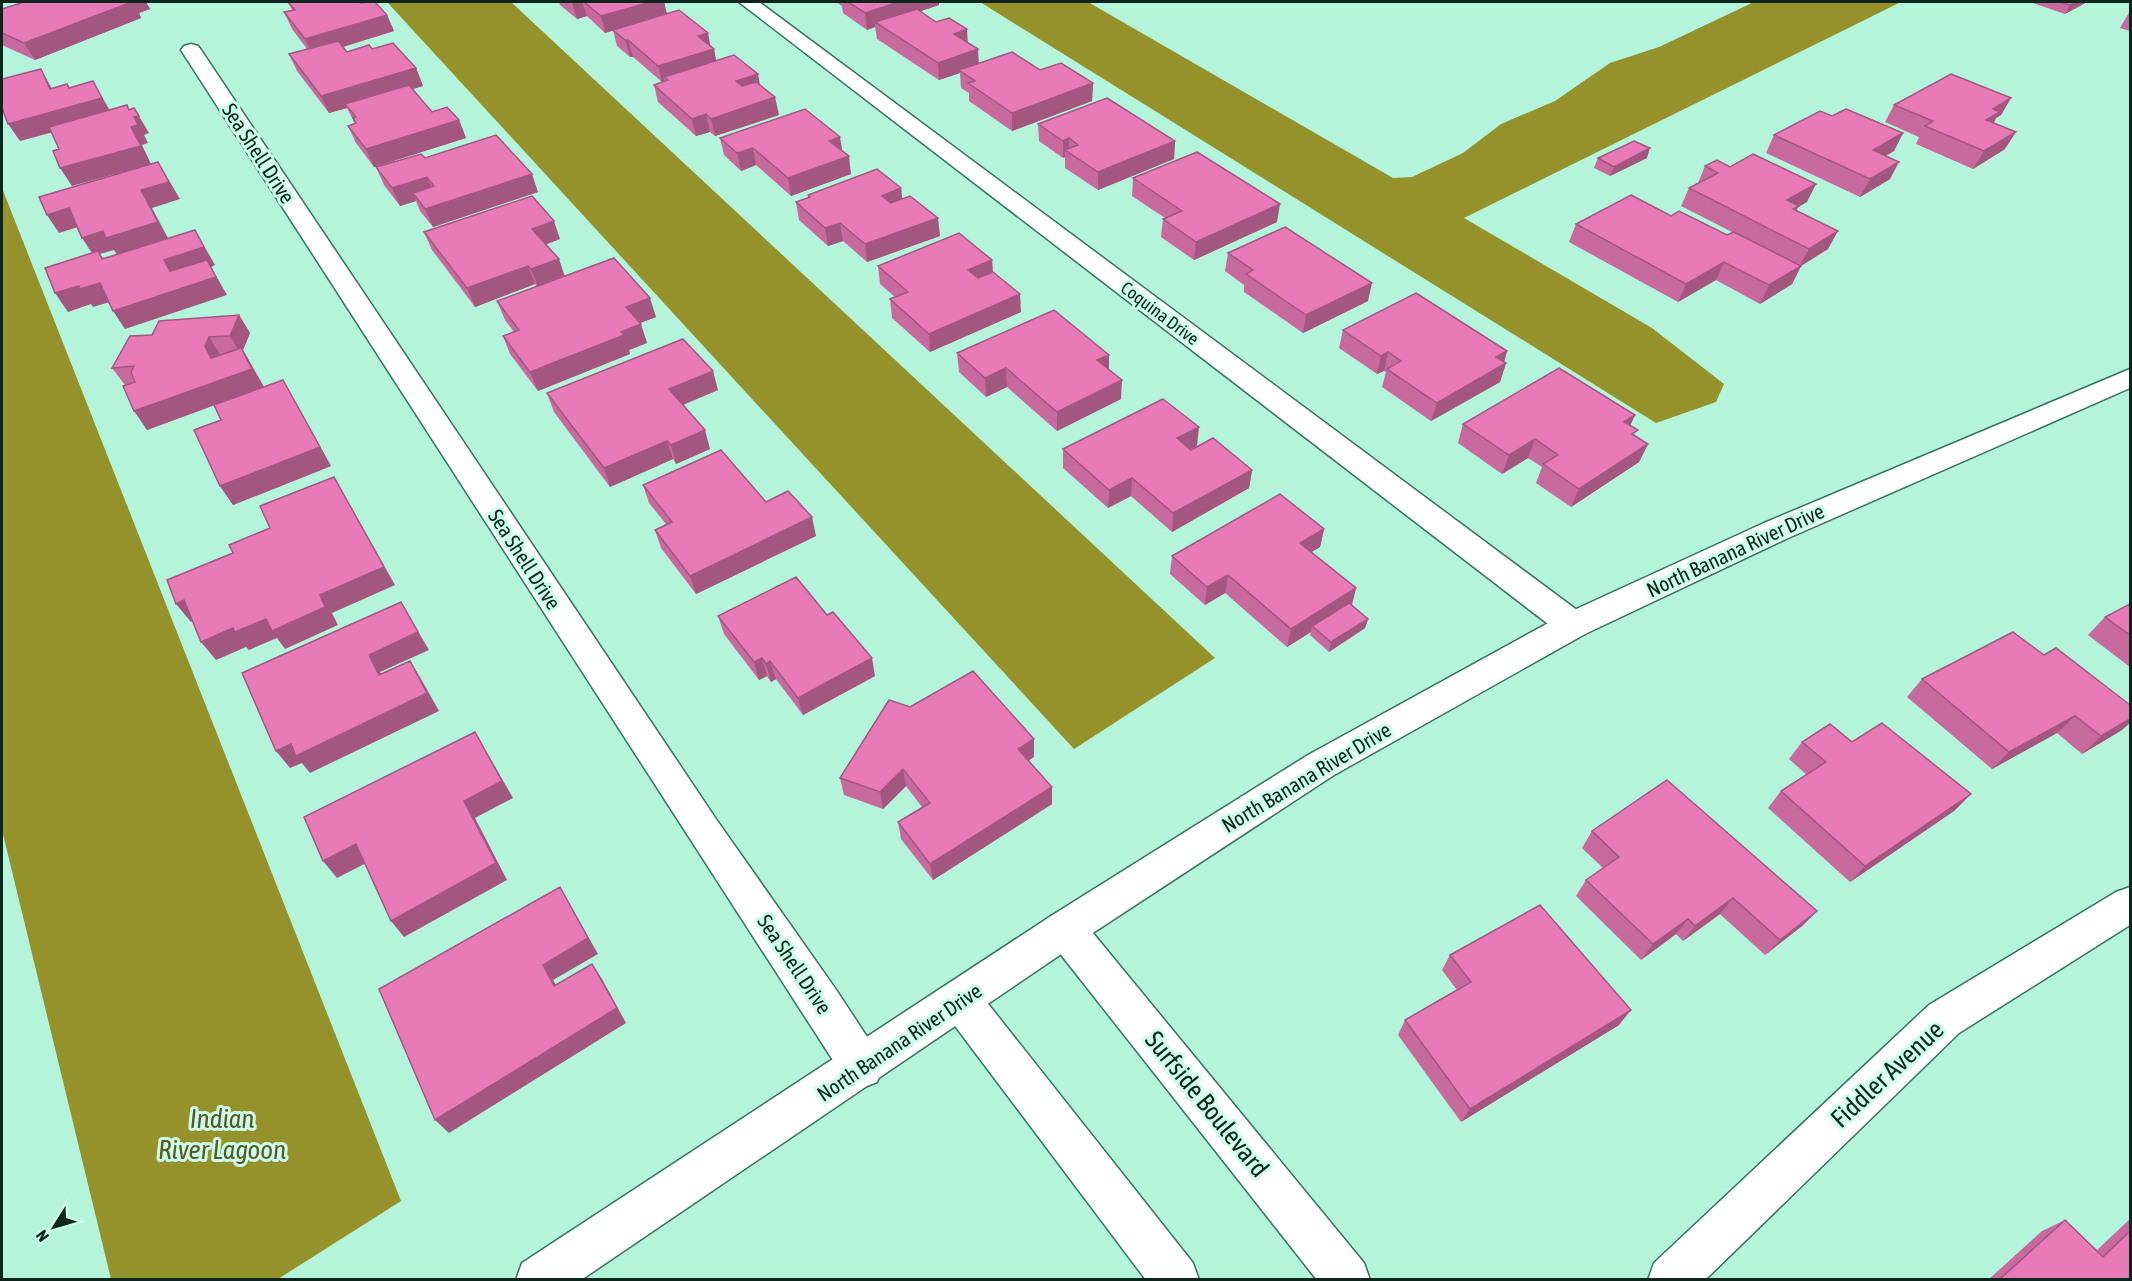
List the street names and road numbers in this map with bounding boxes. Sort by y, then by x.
street label: Sea Shell Drive [218,99,300,207]
street label: Coquina Drive [1117,277,1203,349]
street label: North Banana River Drive [1642,498,1828,602]
street label: Sea Shell Drive [484,505,566,613]
street label: North Banana River Drive [1217,717,1395,837]
street label: Sea Shell Drive [753,910,837,1018]
street label: North Banana River Drive [812,978,986,1106]
street label: Fiddler Avenue [1825,1014,1949,1134]
street label: Surfside Boulevard [1139,1025,1275,1183]

